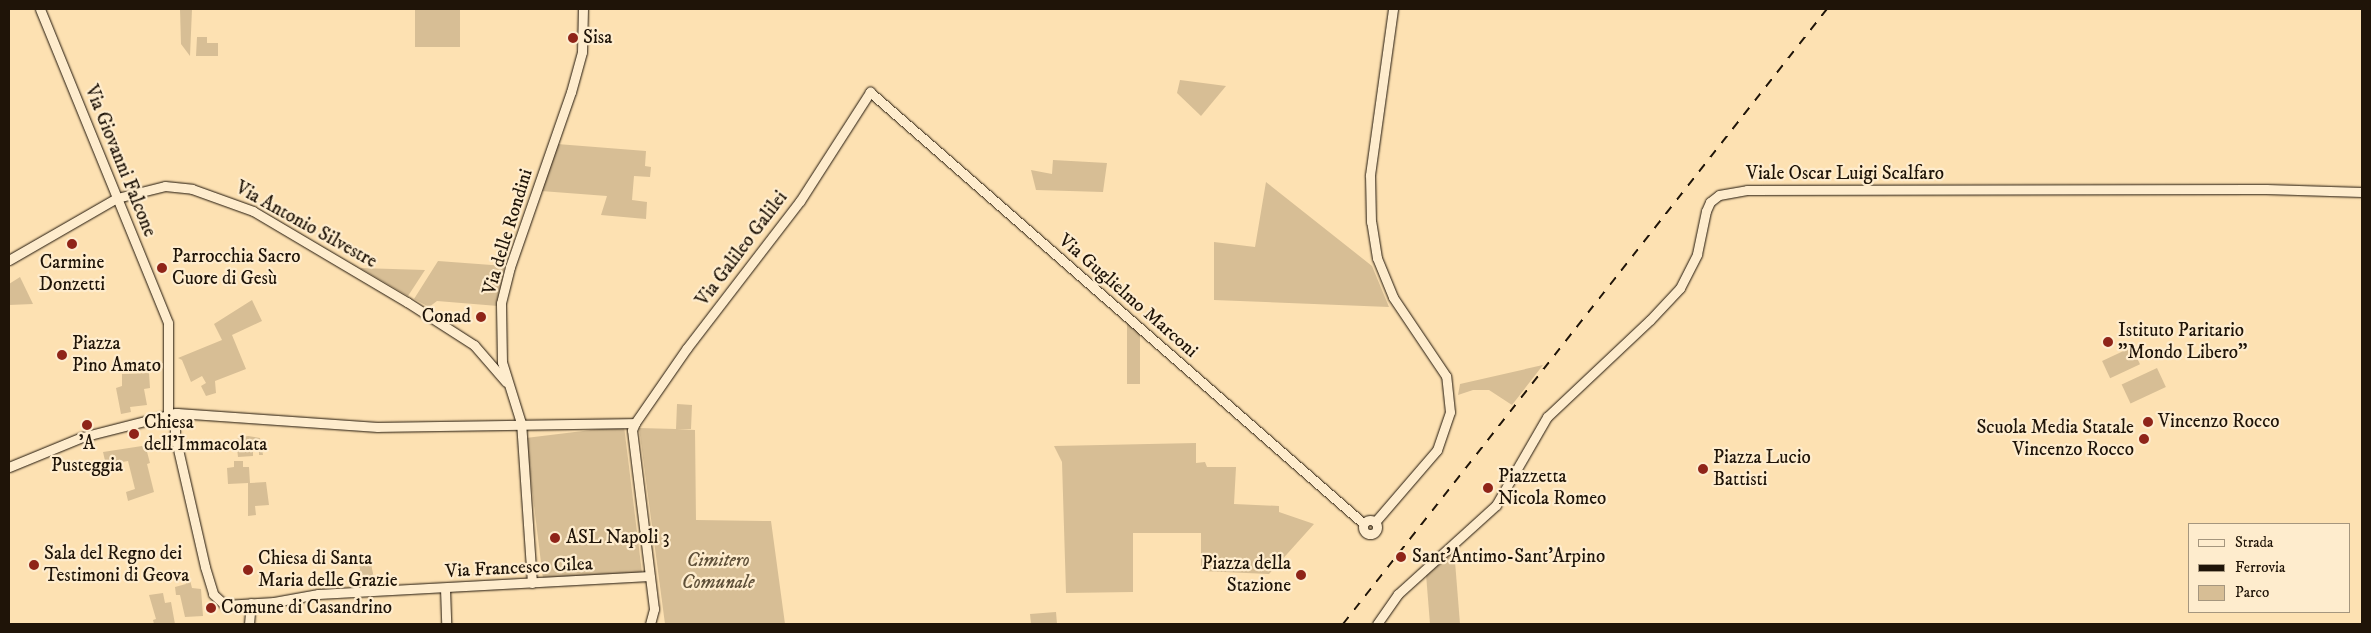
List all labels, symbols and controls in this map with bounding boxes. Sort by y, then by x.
place label: Sisa [583,27,612,49]
marker: Sisa [567,32,579,44]
street label: Via Giovanni Falcone [79,82,161,240]
street label: Viale Oscar Luigi Scalfaro [1746,163,1944,185]
street label: Via delle Rondini [478,166,538,298]
street label: Via Antonio Silvestre [231,177,381,273]
street label: Via Galileo Galilei [691,187,793,311]
street label: Via Guglielmo Marconi [1054,229,1202,363]
marker: Carmine Donzetti [66,238,78,250]
place label: Parrocchia Sacro Cuore di Gesù [172,246,300,290]
place label: Carmine Donzetti [39,252,105,296]
marker: Parrocchia Sacro Cuore di Gesù [156,262,168,274]
place label: Conad [422,306,471,328]
marker: Conad [475,311,487,323]
place label: Istituto Paritario "Mondo Libero" [2118,320,2248,364]
place label: Piazza Pino Amato [72,333,161,377]
marker: Istituto Paritario "Mondo Libero" [2102,336,2114,348]
marker: Piazza Pino Amato [56,349,68,361]
place label: Vincenzo Rocco [2158,411,2280,433]
place label: Chiesa dell'Immacolata [144,412,267,456]
marker: Vincenzo Rocco [2142,416,2154,428]
place label: Scuola Media Statale Vincenzo Rocco [1976,417,2134,461]
marker: 'A Pusteggia [81,419,93,431]
marker: Chiesa dell'Immacolata [128,428,140,440]
place label: 'A Pusteggia [51,433,123,477]
marker: Scuola Media Statale Vincenzo Rocco [2138,433,2150,445]
place label: Piazza Lucio Battisti [1713,447,1811,491]
marker: Piazza Lucio Battisti [1697,463,1709,475]
place label: Piazzetta Nicola Romeo [1498,466,1606,510]
marker: Piazzetta Nicola Romeo [1482,482,1494,494]
legend [2188,523,2351,613]
place label: ASL Napoli 3 [566,527,670,549]
marker: ASL Napoli 3 [548,531,562,545]
text: Strada [2235,533,2273,552]
place label: Sala del Regno dei Testimoni di Geova [44,543,189,587]
place label: Sant'Antimo-Sant'Arpino [1412,546,1605,568]
place label: Chiesa di Santa Maria delle Grazie [258,548,398,592]
park label: Cimitero Comunale [682,550,754,594]
marker: Sant'Antimo-Sant'Arpino [1394,550,1408,564]
street label: Via Francesco Cilea [445,553,593,583]
place label: Piazza della Stazione [1202,553,1291,597]
text: Ferrovia [2235,558,2285,577]
marker: Sala del Regno dei Testimoni di Geova [28,559,40,571]
marker: Chiesa di Santa Maria delle Grazie [242,564,254,576]
marker: Piazza della Stazione [1295,569,1307,581]
text: Parco [2235,583,2269,602]
place label: Comune di Casandrino [221,597,392,619]
marker: Comune di Casandrino [205,602,217,614]

